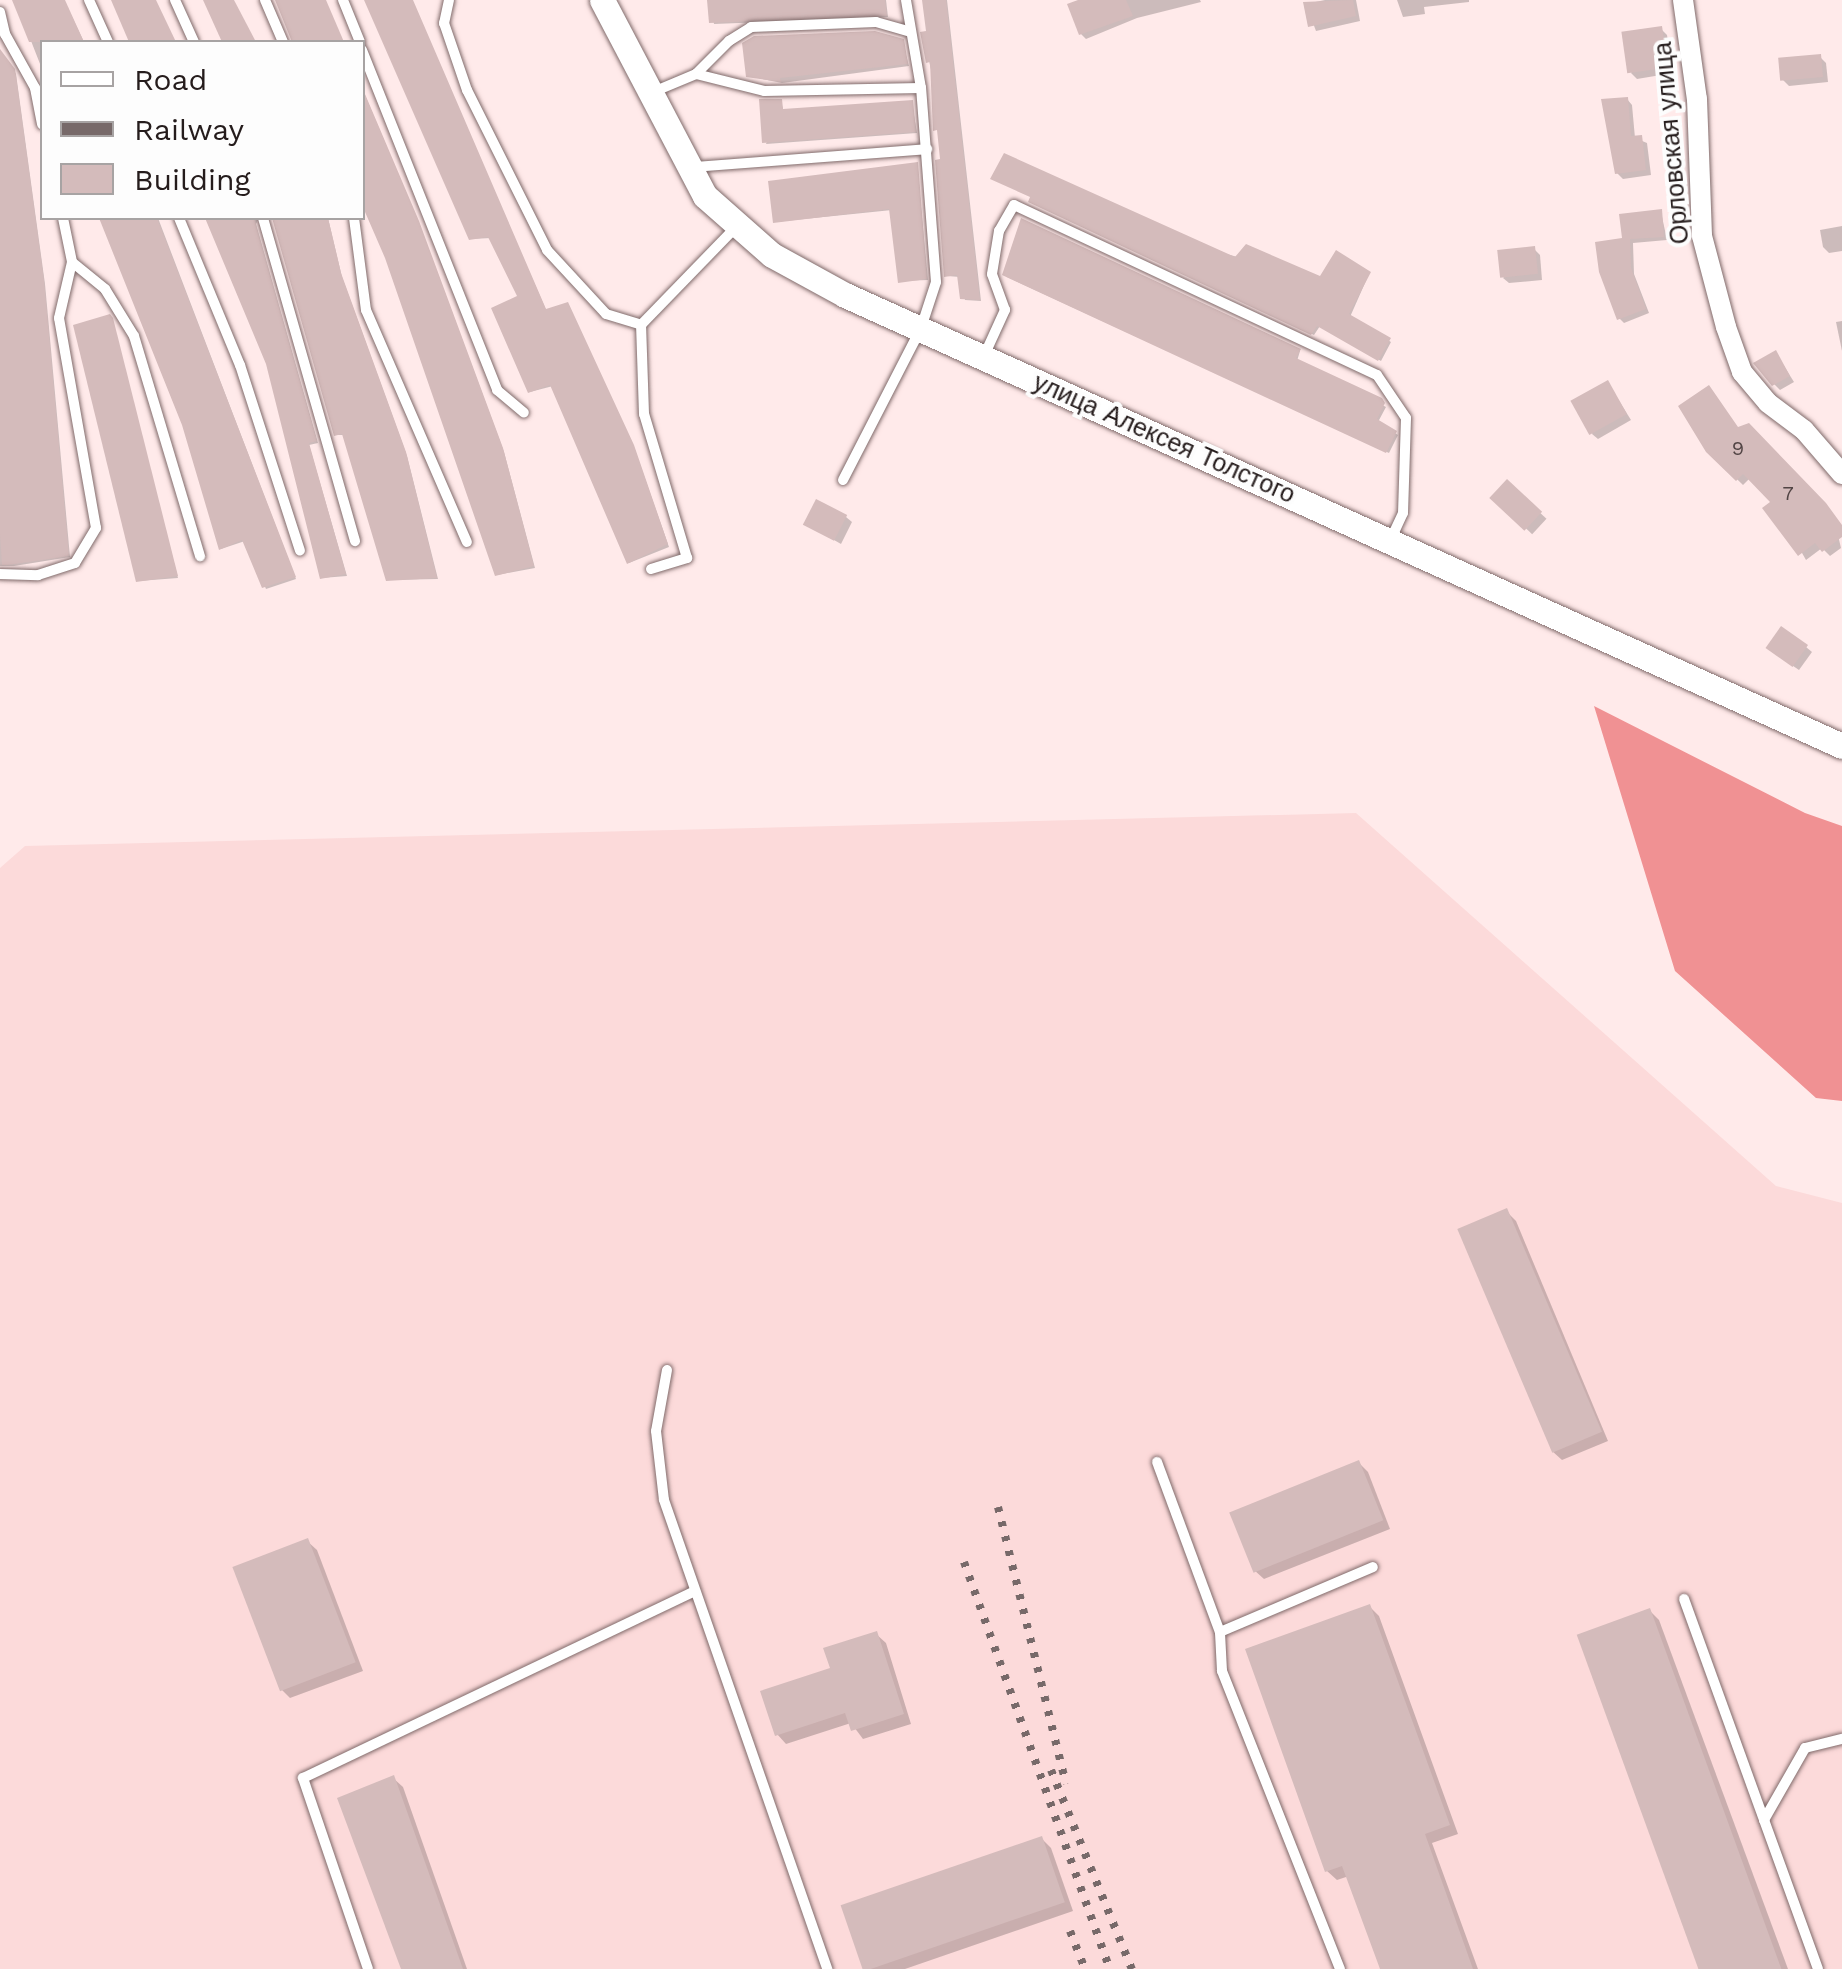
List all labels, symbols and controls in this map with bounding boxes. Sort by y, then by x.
legend [40,40,365,220]
street label: Орловская улица [1648,41,1696,245]
text: Road [134,62,207,97]
text: Railway [134,112,244,147]
text: Building [134,162,251,197]
street label: улица Алексея Толстого [1028,368,1300,510]
house number: 9 [1732,436,1744,460]
house number: 7 [1782,481,1794,505]

